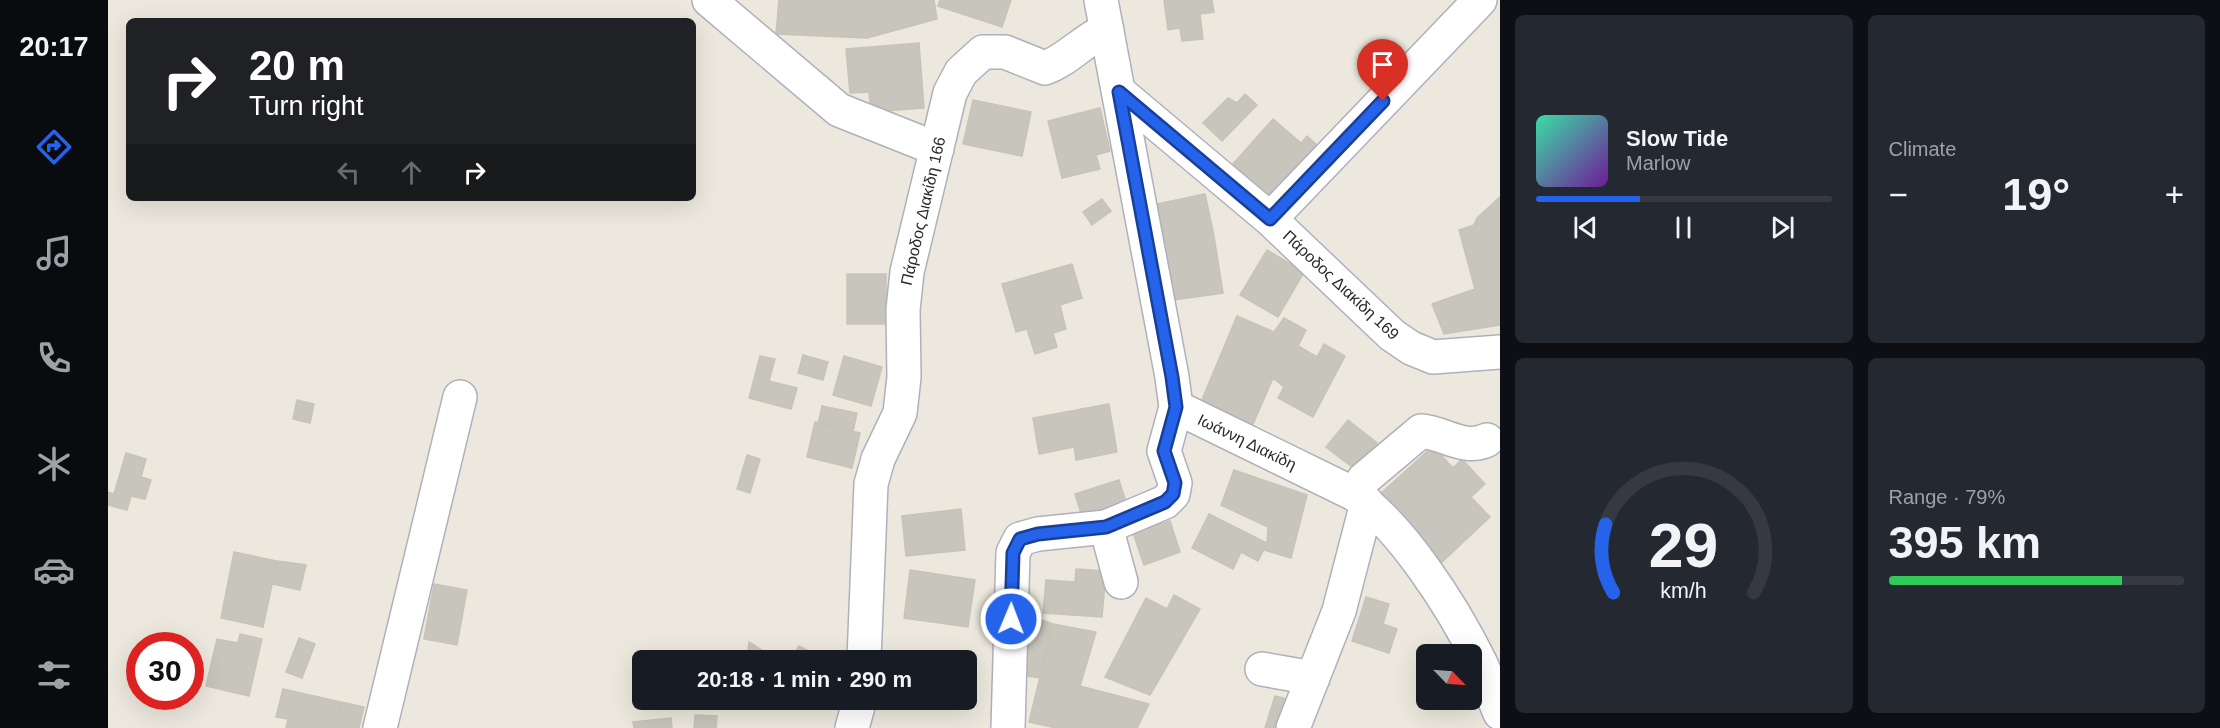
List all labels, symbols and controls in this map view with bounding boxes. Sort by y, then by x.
text: 20:17 [19,32,89,62]
pin [1357,39,1408,101]
icon: right [150,42,228,120]
text: 20 m [249,42,345,89]
icon: arrive [1366,48,1399,81]
text: Turn right [249,91,364,121]
icon: directions [33,126,75,168]
text: Slow Tide [1626,126,1728,151]
street label: Πάροδος Διακίδη 166 [898,135,948,287]
text: Climate [1889,138,1956,160]
text: Marlow [1626,152,1690,174]
icon: left [332,156,365,189]
icon: ahead [395,156,428,189]
icon: right [458,156,491,189]
text: 19° [2002,169,2070,220]
text: − [1889,176,1908,213]
text: + [2165,176,2184,213]
icon: previous [1569,211,1602,244]
icon: pause [1667,211,1700,244]
icon: next [1766,211,1799,244]
street label: Πάροδος Διακίδη 169 [1280,227,1402,343]
icon: music [33,232,75,274]
icon: phone [33,337,75,379]
street label: Ιωάννη Διακίδη [1195,411,1299,473]
icon: climate [33,443,75,485]
text: Range · 79% [1889,486,2005,508]
text: 29 [1649,511,1718,580]
text: 395 km [1889,517,2041,568]
icon: car [33,549,75,591]
text: km/h [1661,579,1707,603]
position arrow [979,587,1043,651]
speed limit sign: 30 [126,632,204,710]
north arrow [1416,644,1482,710]
map controls [1416,644,1482,710]
icon: filters [33,654,75,696]
text: 20:18 · 1 min · 290 m [697,667,912,692]

